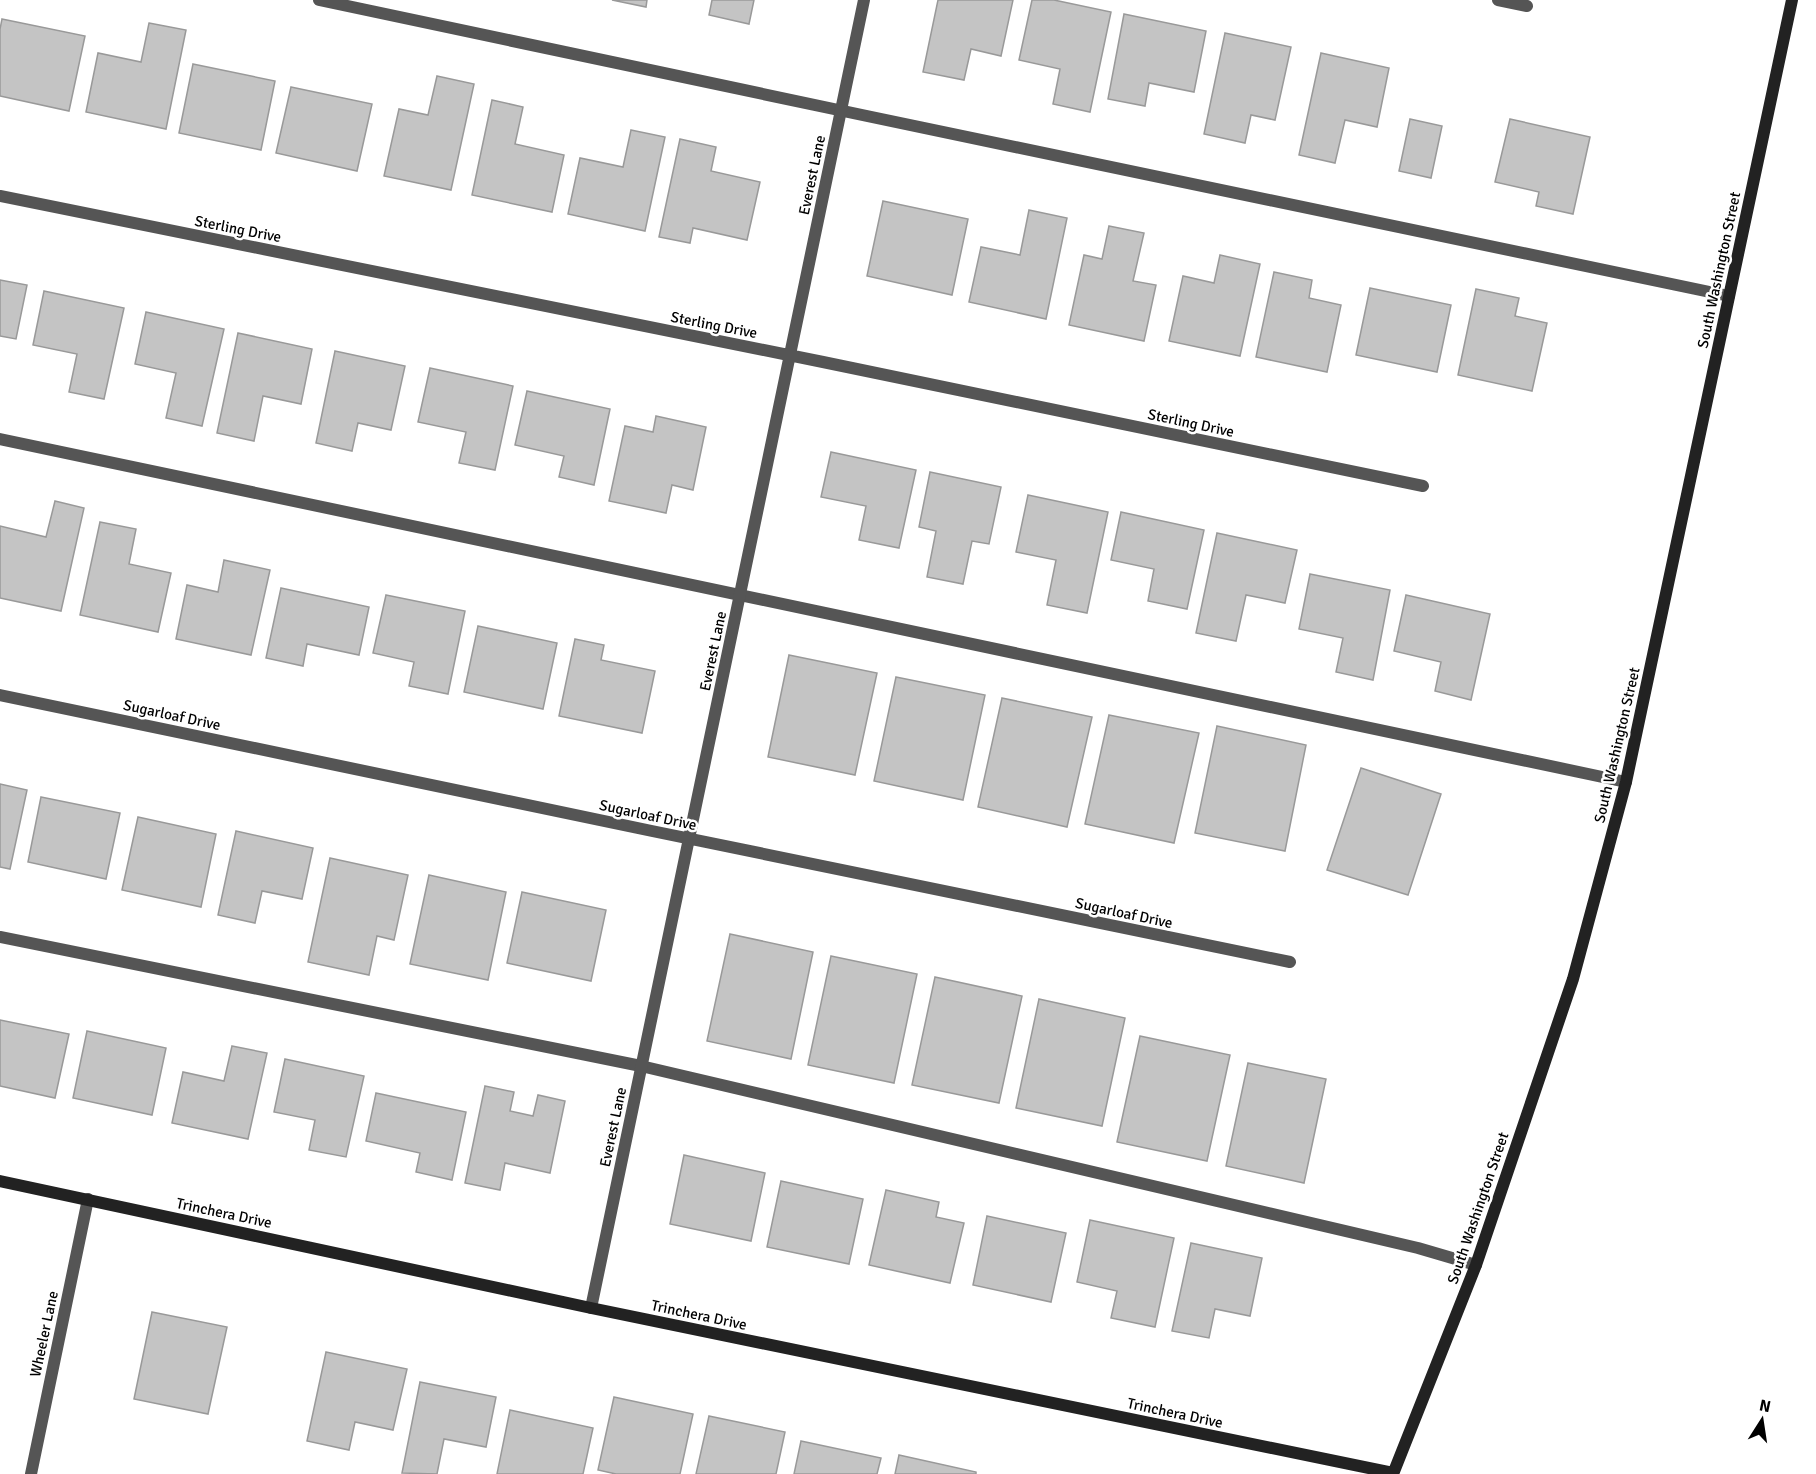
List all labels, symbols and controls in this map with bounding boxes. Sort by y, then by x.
street label: Everest Lane [795,133,829,217]
street label: South Washington Street [1694,190,1744,350]
street label: Sterling Drive [193,212,283,246]
street label: Sterling Drive [669,308,759,342]
street label: Sterling Drive [1146,405,1236,441]
street label: Everest Lane [696,609,730,693]
street label: South Washington Street [1590,665,1644,825]
street label: Sugarloaf Drive [122,696,222,734]
street label: Sugarloaf Drive [598,796,698,834]
street label: Sugarloaf Drive [1074,894,1174,932]
street label: Everest Lane [596,1085,630,1169]
street label: South Washington Street [1444,1130,1512,1286]
street label: Trinchera Drive [175,1194,273,1232]
street label: Wheeler Lane [26,1289,62,1379]
street label: Trinchera Drive [650,1296,748,1334]
north arrow [1732,1390,1792,1450]
street label: Trinchera Drive [1126,1394,1224,1432]
text: N [1757,1395,1772,1417]

